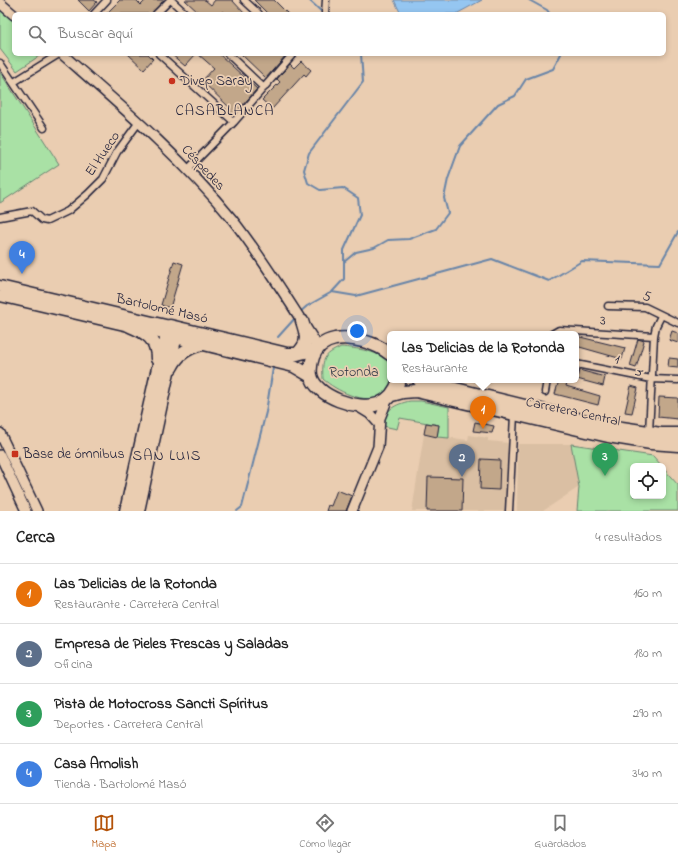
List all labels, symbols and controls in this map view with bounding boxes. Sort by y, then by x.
search box [12,12,666,56]
icon: search [26,23,48,45]
text: Buscar aquí [58,23,133,45]
place label: Divep Saray [179,71,252,93]
marker: Divep Saray [167,76,177,86]
district label: CASABLANCA [176,100,274,122]
street label: El Hueco [80,127,126,181]
street label: Céspedes [176,140,230,196]
pin: 4 [9,241,35,274]
street label: 5 [641,286,653,308]
street label: Bartolomé Masó [113,288,210,330]
street label: 3 [599,310,607,332]
your location [347,321,367,341]
popup [387,331,579,383]
text: Las Delicias de la Rotonda [402,337,564,359]
street label: 1 [613,349,622,371]
text: Restaurante [402,359,468,378]
park label: Rotonda [329,362,379,383]
street label: 4 [629,369,651,376]
street label: Carretera Central [524,392,622,432]
pin: 1 [470,396,496,429]
pin: 3 [592,443,618,476]
place label: Base de ómnibus [22,444,125,465]
pin: 2 [449,444,475,477]
district label: SAN LUIS [133,445,201,467]
marker: Base de ómnibus [10,449,20,459]
map controls [630,463,666,499]
button: locate [630,463,666,499]
text: Cerca [16,525,55,550]
text: 4 resultados [595,528,662,547]
text: Las Delicias de la Rotonda [54,573,217,595]
text: 1 [27,584,31,603]
text: 160 m [633,584,662,603]
text: Restaurante · Carretera Central [54,595,219,614]
text: Empresa de Pieles Frescas y Saladas [54,633,289,655]
text: 2 [26,644,32,663]
text: 180 m [634,644,662,663]
text: Oficina [54,655,92,674]
text: Pista de Motocross Sancti Spíritus [54,693,268,715]
text: 3 [26,704,32,723]
text: 290 m [633,704,662,723]
text: Deportes · Carretera Central [54,715,203,734]
text: Casa Arnolish [54,753,138,775]
text: 4 [26,764,32,783]
text: 340 m [632,764,662,783]
text: Tienda · Bartolomé Masó [54,775,187,794]
tab: Mapa [92,812,116,852]
tab: Cómo llegar [299,812,351,852]
tab: Guardados [534,812,586,852]

